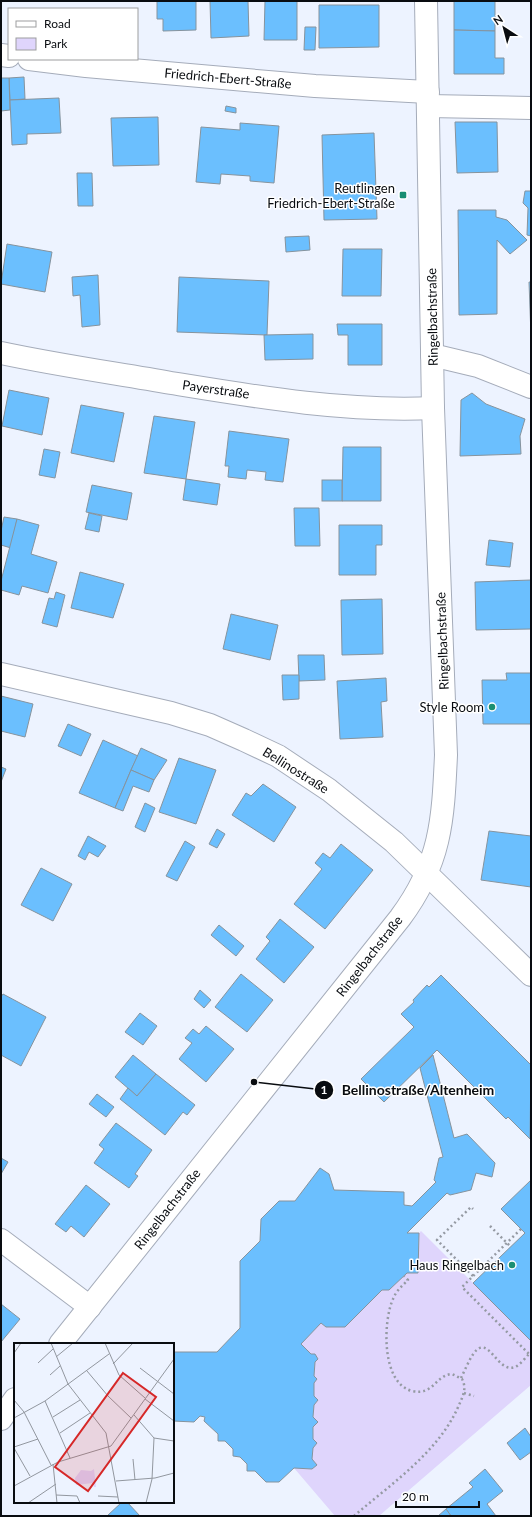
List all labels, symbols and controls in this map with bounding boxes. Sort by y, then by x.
legend [8,8,138,60]
north arrow [484,8,524,48]
text: N [491,12,505,27]
text: Road [44,16,71,31]
text: Park [44,36,68,51]
street label: Friedrich-Ebert-Straße [164,64,292,92]
place label: Reutlingen Friedrich-Ebert-Straße [267,180,395,211]
marker: Reutlingen Friedrich-Ebert-Straße [398,190,408,200]
street label: Ringelbachstraße [423,268,441,366]
street label: Payerstraße [181,376,251,402]
street label: Ringelbachstraße [432,592,452,690]
place label: Style Room [419,699,484,715]
marker: Style Room [487,702,497,712]
street label: Bellinostraße [260,743,332,797]
street label: Ringelbachstraße [333,912,406,1000]
callout: Bellinostraße/Altenheim [314,1077,502,1103]
text: Bellinostraße/Altenheim [342,1081,494,1098]
text: 1 [321,1082,328,1097]
street label: Ringelbachstraße [131,1165,204,1253]
place label: Haus Ringelbach [409,1257,504,1273]
marker: Haus Ringelbach [507,1260,517,1270]
inset map [14,1343,174,1503]
scale bar [396,1483,479,1509]
text: 20 m [402,1489,429,1504]

